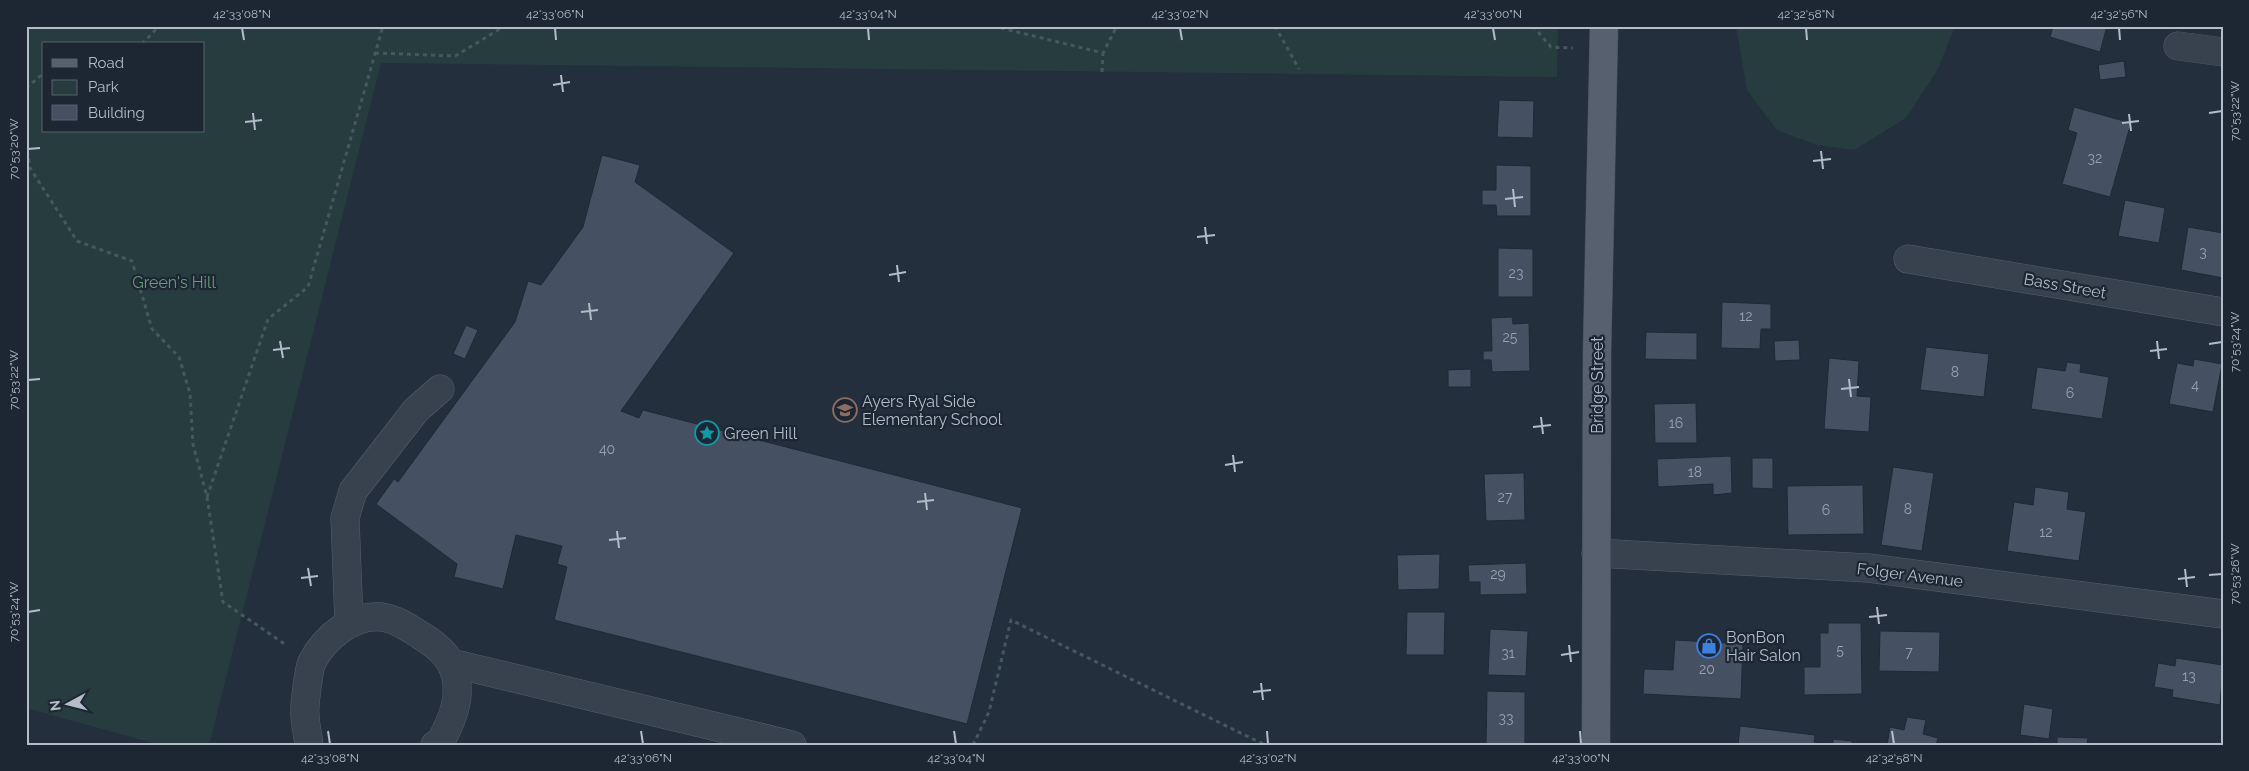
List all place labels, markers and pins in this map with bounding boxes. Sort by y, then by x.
place label: Ayers Ryal Side Elementary School [862,392,1003,429]
school or university icon: Ayers Ryal Side Elementary School [832,397,858,423]
place icon: Green Hill [694,420,720,446]
place label: Green Hill [724,424,798,443]
place label: BonBon Hair Salon [1726,628,1801,665]
shop icon: BonBon Hair Salon [1696,633,1722,659]

